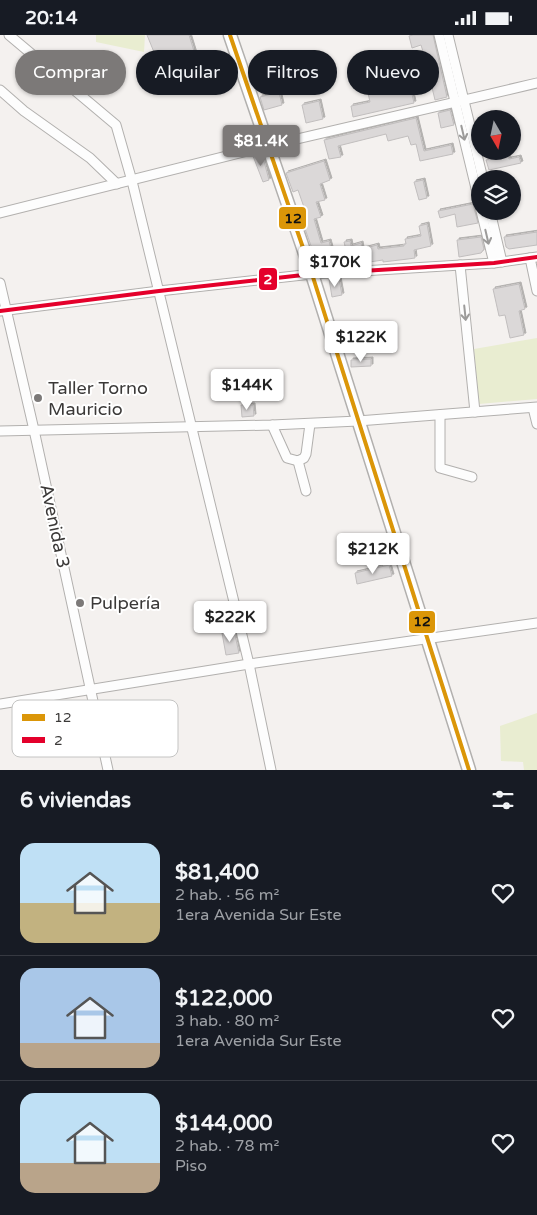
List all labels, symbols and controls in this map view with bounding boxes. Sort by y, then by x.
text: 20:14 [25,7,78,29]
chip: Comprar [15,50,126,95]
chip: Alquilar [136,50,238,95]
chip: Filtros [248,50,337,95]
chip: Nuevo [347,50,439,95]
north arrow [471,110,521,160]
map controls [471,110,521,220]
pin: $81.4K [220,125,302,167]
one-way arrow [459,125,468,141]
text: $81.4K [234,131,288,151]
button: layers [471,170,521,220]
line badge: 12 [278,206,307,230]
text: 12 [284,210,302,227]
one-way arrow [483,229,492,245]
pin: $170K [300,245,370,288]
text: $170K [310,252,360,272]
line badge: 2 [258,267,278,291]
text: 2 [264,271,273,288]
one-way arrow [460,305,469,321]
pin: $122K [326,321,396,363]
text: $122K [336,327,386,347]
pin: $144K [212,369,282,411]
text: $144K [222,375,272,395]
place label: Taller Torno Mauricio [48,377,148,420]
marker: Taller Torno Mauricio [32,392,44,404]
street label: Avenida 3 [35,482,75,570]
pin: $212K [338,533,408,575]
text: $212K [348,539,398,559]
place label: Pulpería [90,592,160,614]
marker: Pulpería [74,597,86,609]
pin: $222K [195,601,265,643]
text: $222K [205,607,255,627]
line badge: 12 [408,610,436,634]
text: 12 [413,613,431,630]
legend [12,700,178,757]
text: 12 [54,709,72,726]
text: 2 [54,732,63,749]
icon: filters [489,786,517,814]
text: 6 viviendas [20,788,131,813]
text: $81,400 [175,860,259,885]
icon: home [60,863,120,923]
icon: heart [489,879,517,907]
text: 2 hab. · 56 m² [175,885,279,905]
text: 1era Avenida Sur Este [175,905,342,925]
text: $122,000 [175,986,273,1011]
icon: home [60,988,120,1048]
icon: heart [489,1004,517,1032]
text: 3 hab. · 80 m² [175,1011,279,1031]
text: 1era Avenida Sur Este [175,1031,342,1051]
text: $144,000 [175,1111,273,1136]
icon: home [60,1113,120,1173]
icon: heart [489,1129,517,1157]
text: 2 hab. · 78 m² [175,1136,279,1156]
text: Piso [175,1156,207,1176]

